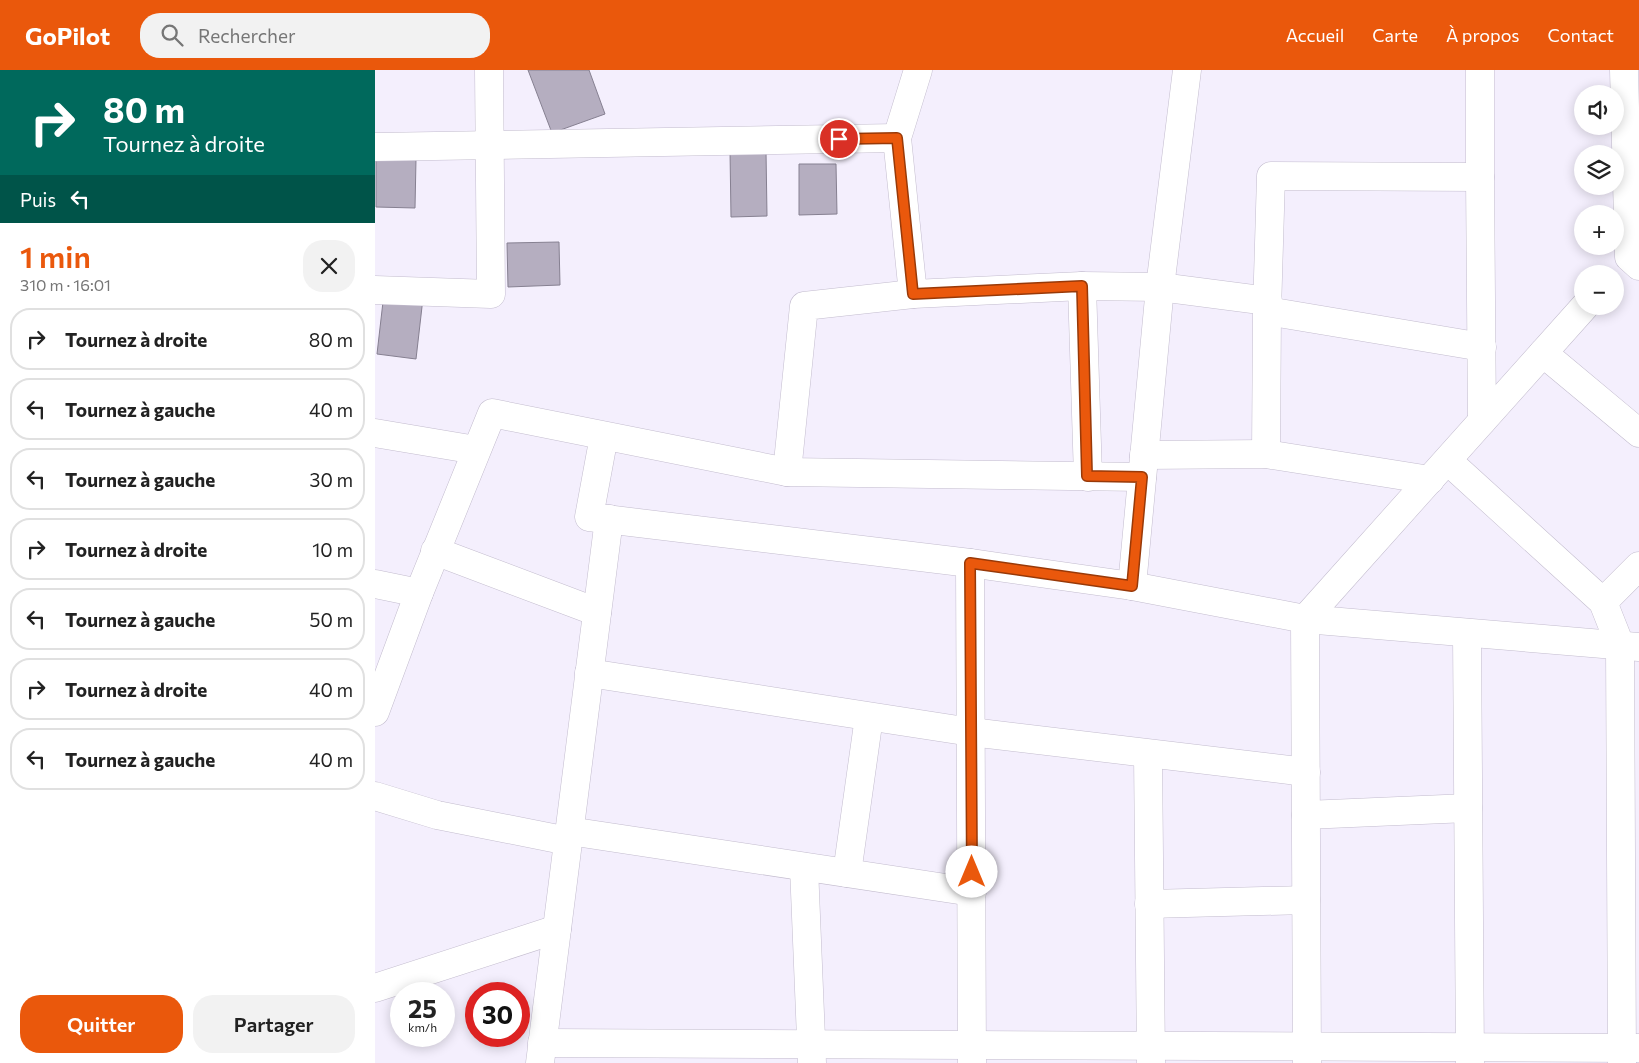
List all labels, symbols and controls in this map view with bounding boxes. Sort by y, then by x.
search box [140,13,490,58]
text: GoPilot [25,21,110,50]
icon: search [158,21,186,49]
text: Rechercher [198,24,296,47]
text: Accueil [1286,24,1344,46]
text: Carte [1372,24,1418,46]
text: À propos [1446,24,1520,46]
text: Contact [1548,24,1614,46]
map controls [1574,85,1624,315]
button: sound [1574,85,1624,135]
text: 80 m [103,87,185,130]
icon: right [20,90,85,155]
pin [818,118,860,160]
icon: arrive [825,125,853,153]
text: Tournez à droite [103,130,265,157]
button: layers [1574,145,1624,195]
icon: left [66,185,94,213]
text: Puis [20,188,56,211]
button: + [1574,205,1624,255]
text: 1 min [20,237,91,274]
button: close [303,240,355,292]
button: − [1574,265,1624,315]
text: 310 m · 16:01 [20,275,111,294]
icon: right [22,325,50,353]
text: Tournez à droite [65,328,207,351]
text: 80 m [309,328,353,351]
icon: left [22,395,50,423]
text: Tournez à gauche [65,398,215,421]
text: 40 m [309,398,353,421]
icon: left [22,465,50,493]
text: Tournez à gauche [65,468,215,491]
text: 30 m [310,468,353,491]
icon: right [22,535,50,563]
text: Tournez à droite [65,538,207,561]
text: 10 m [312,538,353,561]
icon: left [22,605,50,633]
text: Tournez à gauche [65,608,215,631]
text: 50 m [309,608,353,631]
icon: right [22,675,50,703]
text: Tournez à droite [65,678,207,701]
text: 40 m [309,678,353,701]
icon: left [22,745,50,773]
text: Tournez à gauche [65,748,215,771]
text: 40 m [309,748,353,771]
position arrow [945,845,997,897]
speed limit sign: 30 [465,982,530,1047]
text: 25 [408,993,437,1023]
button: Quitter [20,995,183,1053]
button: Partager [193,995,355,1053]
text: km/h [408,1020,437,1034]

